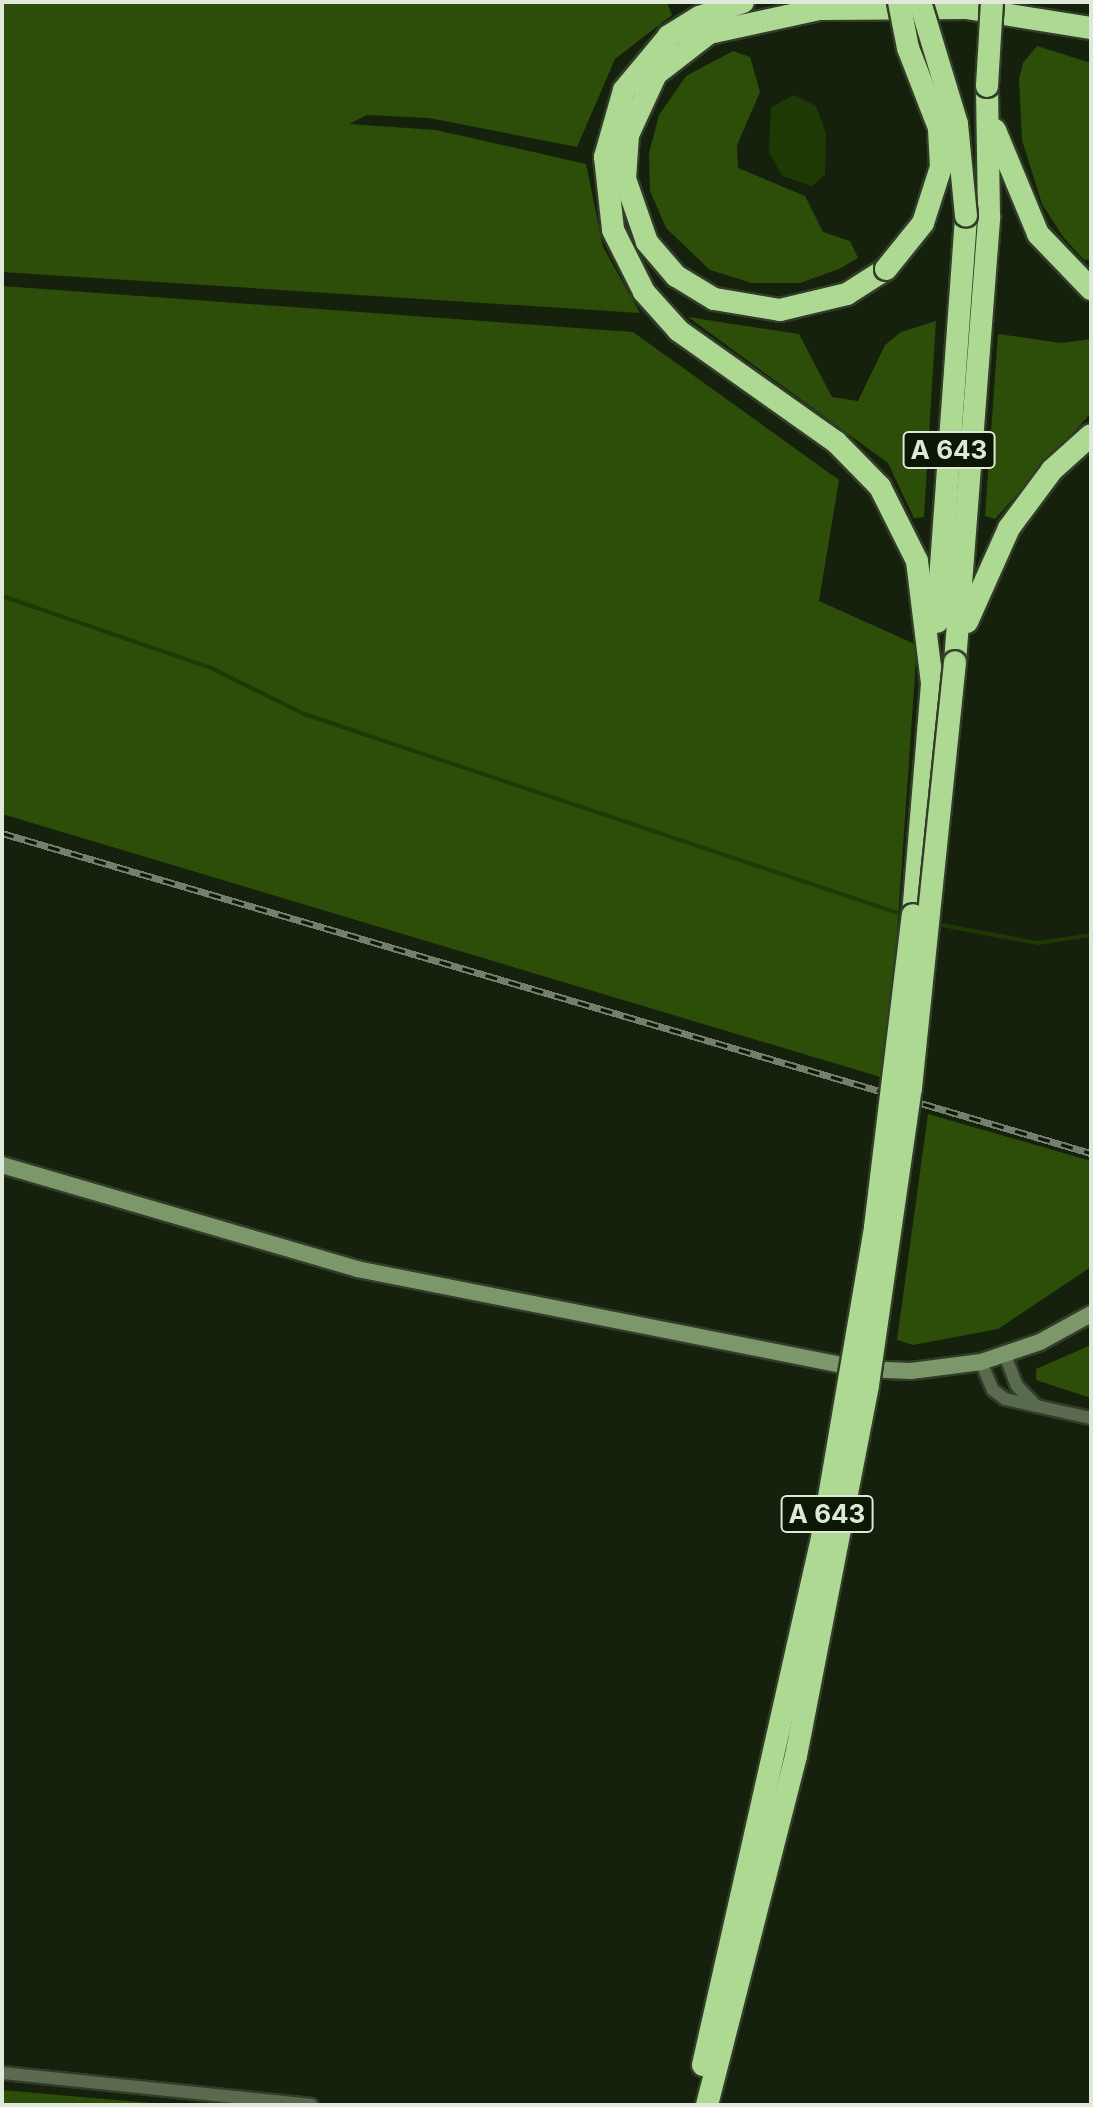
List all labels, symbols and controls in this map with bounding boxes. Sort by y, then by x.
road number: A 643 [901,428,997,472]
road number: A 643 [779,1492,875,1536]

